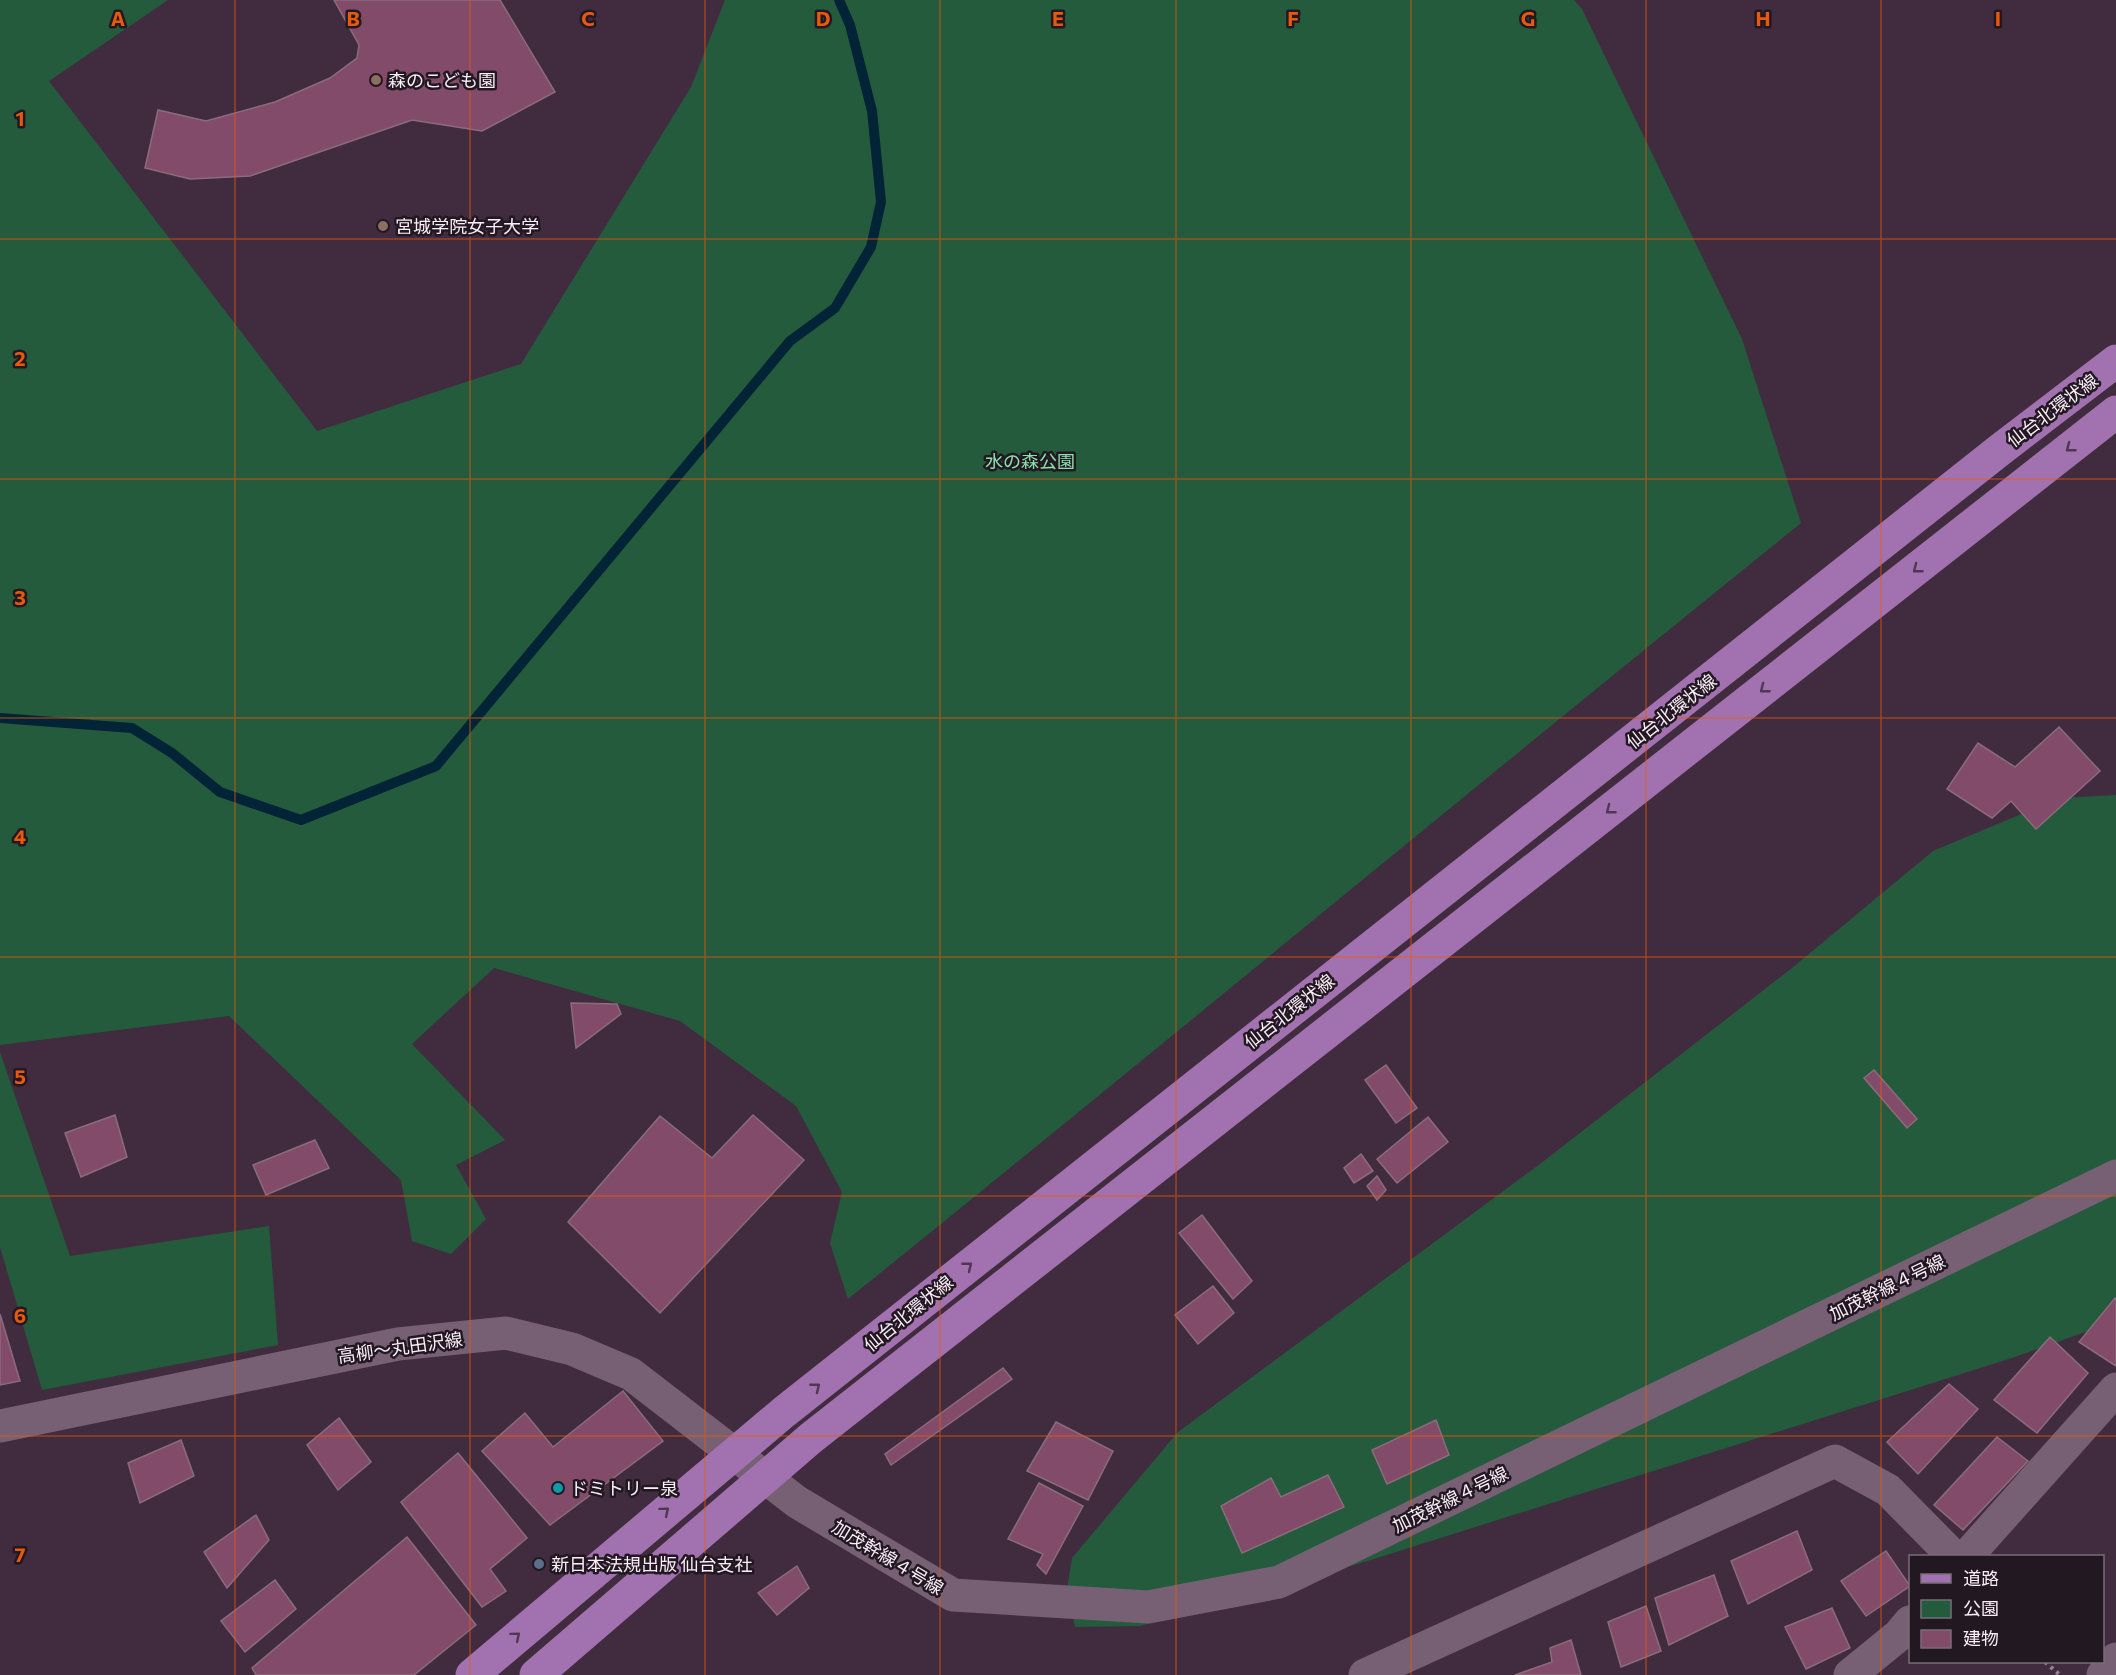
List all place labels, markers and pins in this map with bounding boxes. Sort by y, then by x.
place label: 森のこども園 [388,69,496,91]
marker: 森のこども園 [369,73,383,87]
place label: 宮城学院女子大学 [395,215,539,237]
marker: 宮城学院女子大学 [376,219,390,233]
place label: ドミトリー泉 [570,1477,678,1499]
marker: ドミトリー泉 [551,1481,565,1495]
place label: 新日本法規出版 仙台支社 [551,1553,752,1575]
marker: 新日本法規出版 仙台支社 [532,1557,546,1571]

